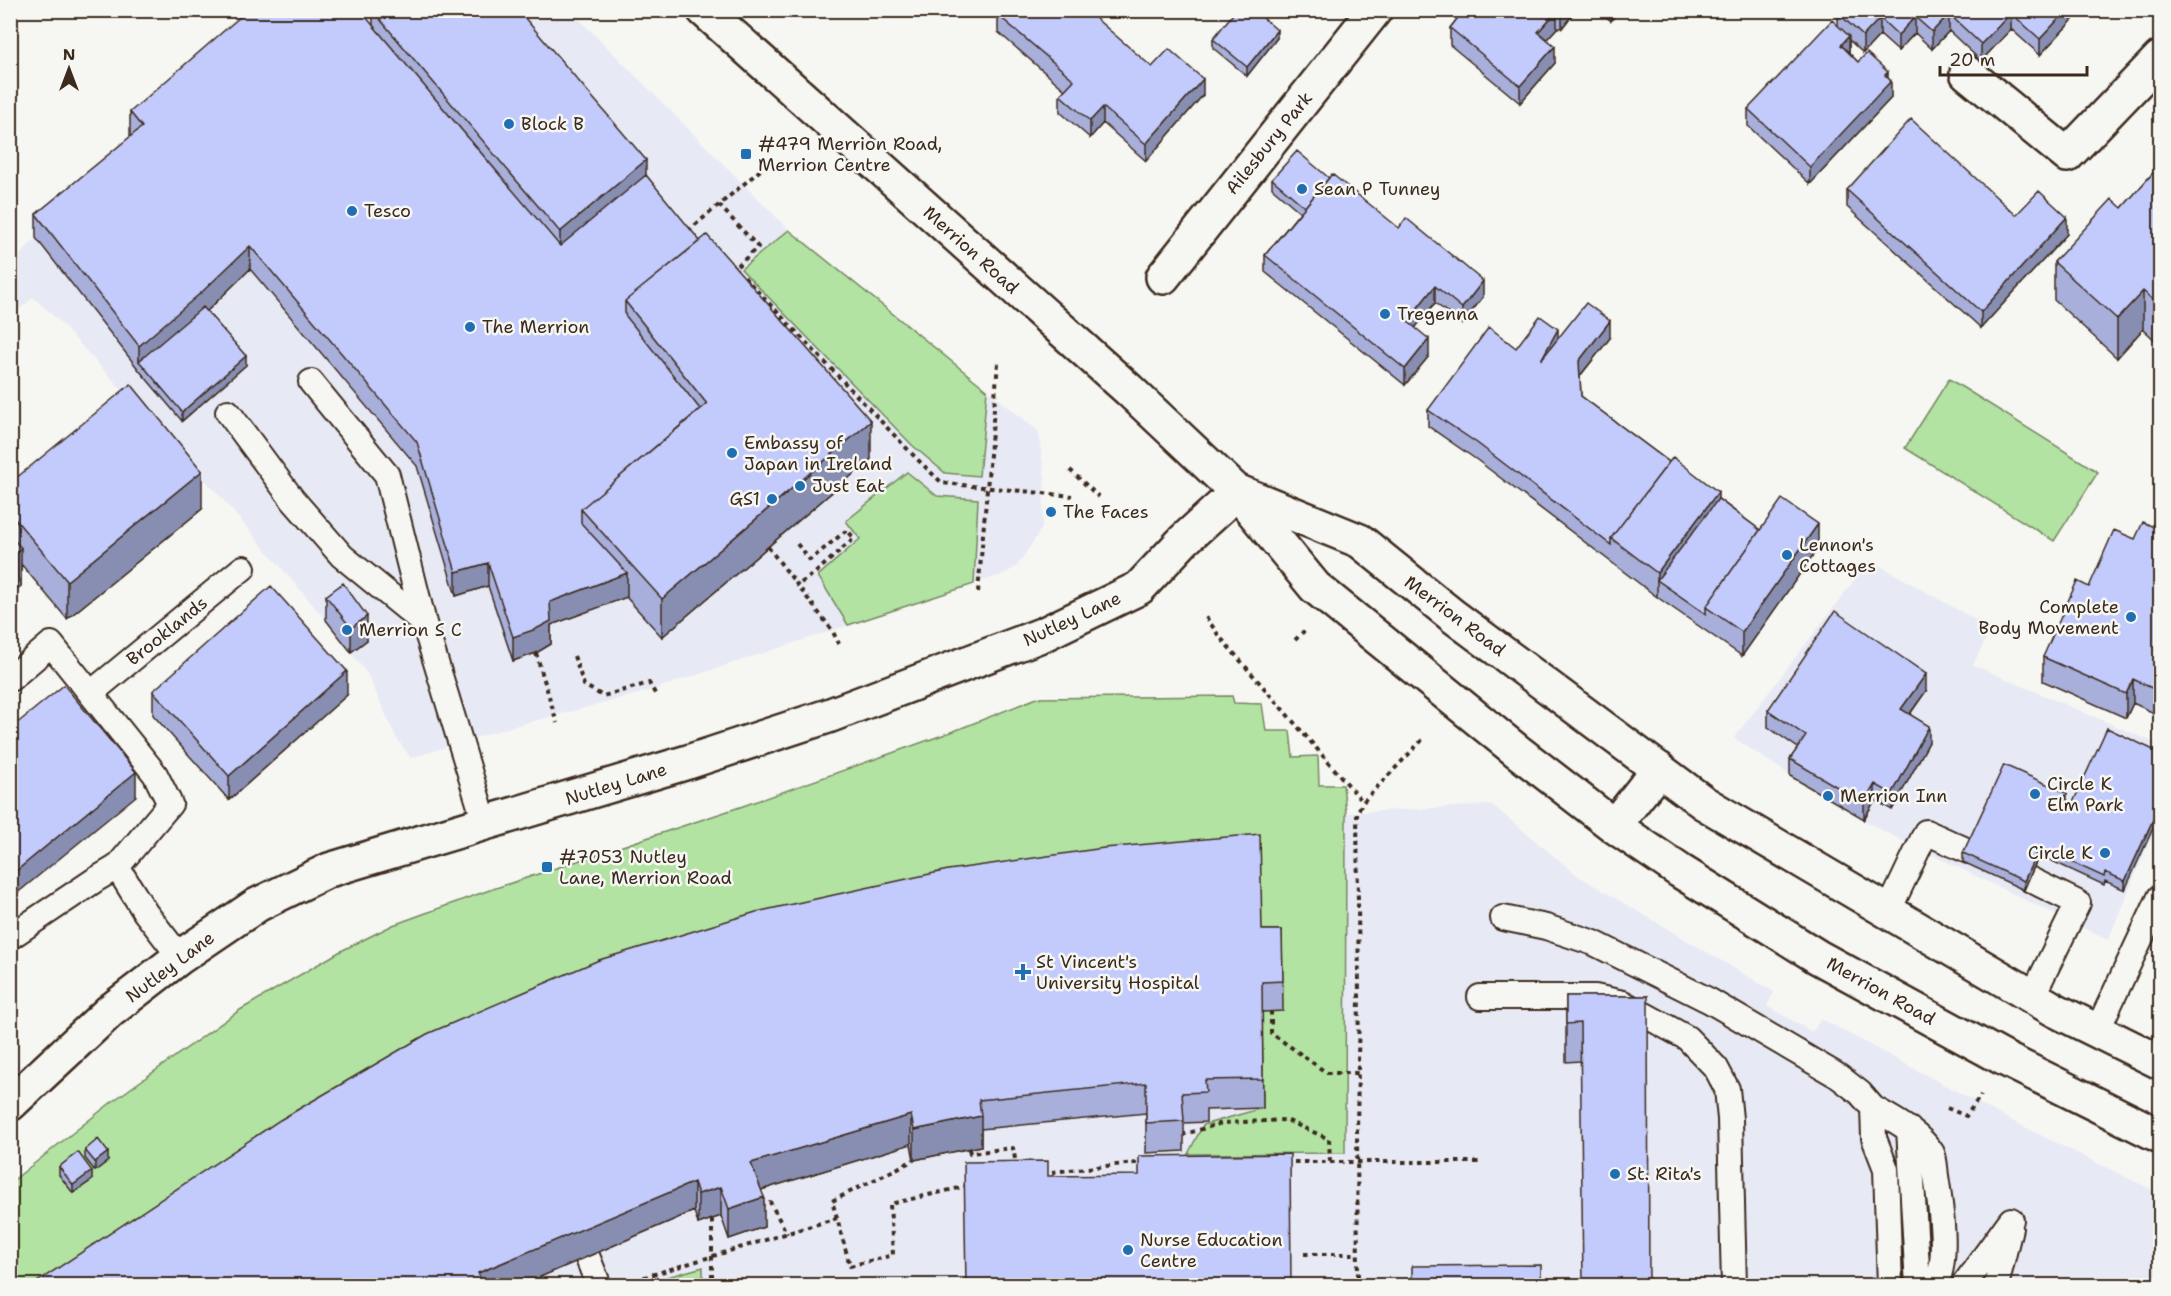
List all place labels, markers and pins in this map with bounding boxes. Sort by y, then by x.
place label: Block B [521,112,584,136]
marker: Block B [502,117,516,131]
place label: #479 Merrion Road, Merrion Centre [758,132,942,177]
marker: #479 Merrion Road, Merrion Centre [739,147,753,161]
place label: Sean P Tunney [1314,177,1440,201]
marker: Sean P Tunney [1295,182,1309,196]
place label: Tesco [364,199,411,223]
marker: Tesco [345,204,359,218]
place label: Tregenna [1397,302,1478,326]
marker: Tregenna [1378,307,1392,321]
place label: The Merrion [482,315,589,339]
marker: The Merrion [463,320,477,334]
place label: Embassy of Japan in Ireland [744,431,892,476]
marker: Embassy of Japan in Ireland [725,446,739,460]
place label: Just Eat [812,474,885,498]
marker: Just Eat [793,479,807,493]
place label: GS1 [729,487,760,511]
marker: GS1 [765,492,779,506]
place label: The Faces [1063,500,1149,524]
marker: The Faces [1044,505,1058,519]
place label: Lennon's Cottages [1799,533,1876,578]
marker: Lennon's Cottages [1780,548,1794,562]
place label: Complete Body Movement [1978,595,2119,640]
marker: Complete Body Movement [2124,610,2138,624]
place label: Merrion S C [359,618,462,642]
marker: Merrion S C [340,623,354,637]
place label: Circle K Elm Park [2047,772,2124,817]
place label: Merrion Inn [1840,784,1947,808]
marker: Circle K Elm Park [2028,787,2042,801]
marker: Merrion Inn [1821,789,1835,803]
place label: Circle K [2028,841,2093,865]
place label: #7053 Nutley Lane, Merrion Road [559,845,732,890]
marker: Circle K [2098,846,2112,860]
marker: #7053 Nutley Lane, Merrion Road [540,860,554,874]
place label: St Vincent's University Hospital [1036,950,1200,995]
marker: St Vincent's University Hospital [1014,963,1032,981]
place label: St. Rita's [1627,1162,1702,1186]
marker: St. Rita's [1608,1167,1622,1181]
place label: Nurse Education Centre [1140,1228,1283,1273]
marker: Nurse Education Centre [1121,1243,1135,1257]

